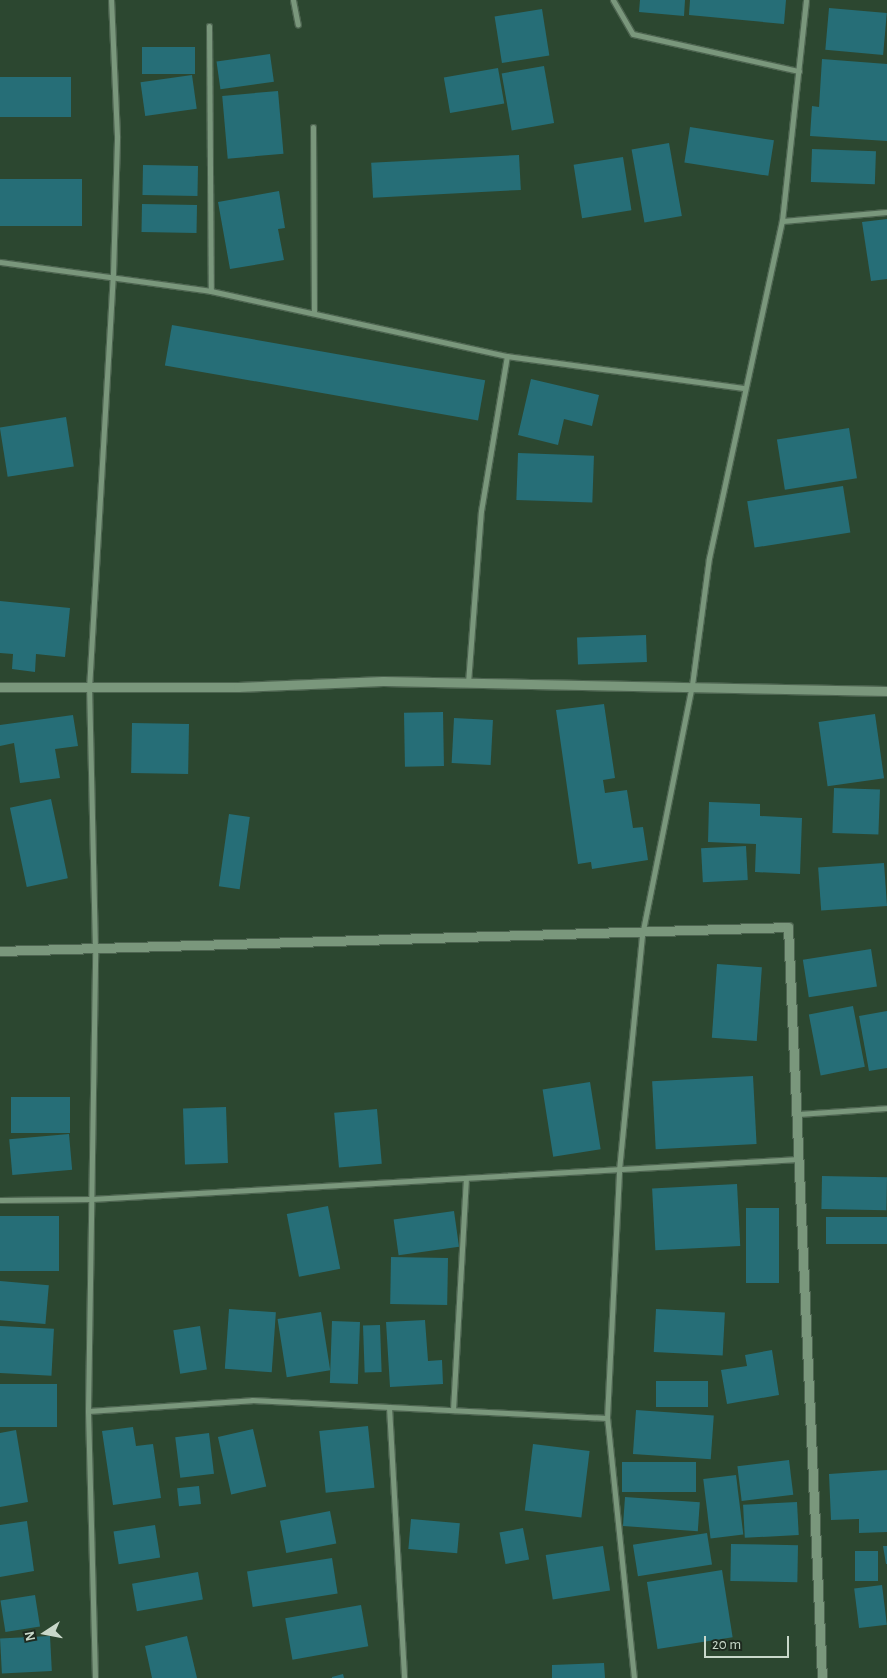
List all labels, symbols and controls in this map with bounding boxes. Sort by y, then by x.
north arrow [20,1608,70,1658]
scale bar [707,1626,792,1658]
text: N [22,1630,38,1642]
text: 20 m [712,1637,741,1652]

